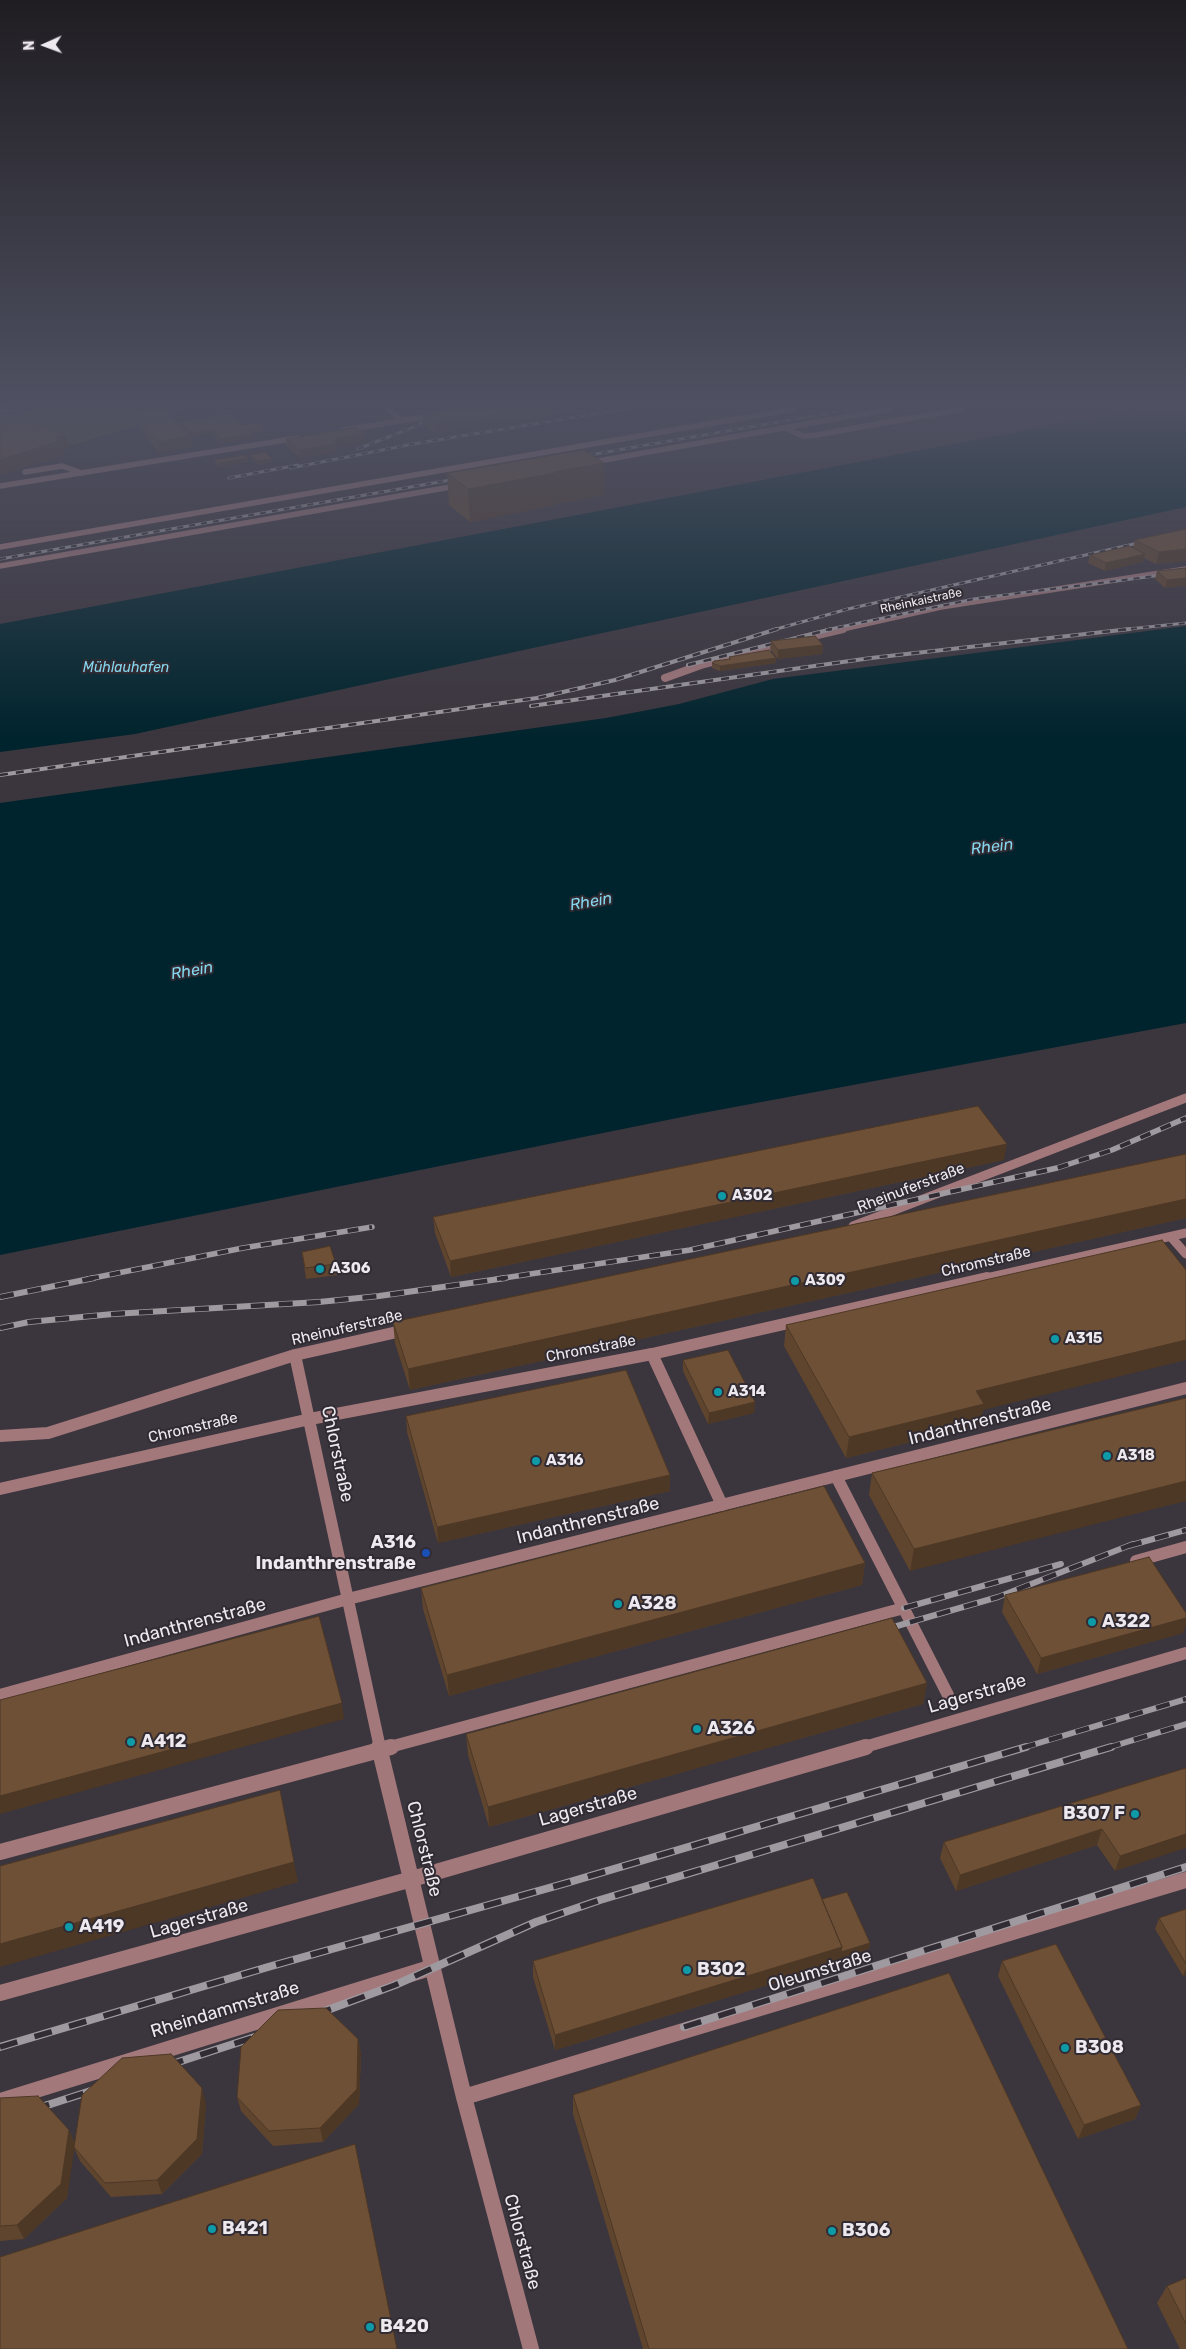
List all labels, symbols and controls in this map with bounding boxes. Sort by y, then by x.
north arrow [20,20,70,70]
text: N [21,40,38,51]
street label: Rheinkaistraße [879,585,963,617]
water label: Mühlauhafen [83,660,169,676]
water label: Rhein [970,835,1014,859]
water label: Rhein [568,889,614,915]
water label: Rhein [169,958,215,984]
street label: Rheinuferstraße [855,1159,967,1217]
place label: A302 [732,1187,773,1205]
marker: A302 [716,1190,728,1202]
street label: Chromstraße [940,1243,1032,1281]
place label: A306 [330,1260,371,1278]
marker: A306 [314,1263,326,1275]
place label: A309 [805,1272,845,1290]
marker: A309 [789,1275,801,1287]
street label: Rheinuferstraße [290,1306,404,1350]
place label: A315 [1065,1330,1103,1348]
street label: Chromstraße [545,1331,637,1367]
marker: A315 [1049,1333,1061,1345]
place label: A314 [728,1383,766,1401]
marker: A314 [712,1386,724,1398]
street label: Indanthrenstraße [906,1394,1054,1450]
street label: Chlorstraße [316,1404,358,1504]
street label: Chromstraße [147,1409,239,1447]
place label: A318 [1117,1447,1155,1465]
marker: A318 [1101,1450,1113,1462]
place label: A316 [546,1452,584,1470]
marker: A316 [530,1455,542,1467]
street label: Indanthrenstraße [514,1493,662,1549]
place label: A316 Indanthrenstraße [256,1532,416,1575]
marker: A316 Indanthrenstraße [420,1547,432,1559]
place label: A328 [628,1593,677,1615]
street label: Indanthrenstraße [121,1594,269,1652]
marker: A328 [612,1598,624,1610]
place label: A322 [1102,1611,1150,1633]
marker: A322 [1086,1616,1098,1628]
street label: Lagerstraße [925,1670,1029,1718]
place label: A326 [707,1718,755,1740]
marker: A326 [691,1723,703,1735]
place label: A412 [141,1731,186,1753]
marker: A412 [125,1736,137,1748]
street label: Lagerstraße [536,1783,640,1831]
street label: Chlorstraße [402,1799,446,1899]
place label: B307 F [1063,1803,1125,1825]
marker: B307 F [1129,1808,1141,1820]
street label: Lagerstraße [147,1895,251,1943]
place label: A419 [79,1916,124,1938]
marker: A419 [63,1921,75,1933]
street label: Oleumstraße [766,1945,874,1997]
place label: B302 [697,1959,745,1981]
marker: B302 [681,1964,693,1976]
street label: Rheindammstraße [148,1977,302,2043]
place label: B308 [1075,2037,1124,2059]
marker: B308 [1059,2042,1071,2054]
street label: Chlorstraße [499,2192,545,2292]
place label: B421 [222,2218,268,2240]
place label: B306 [842,2220,890,2242]
marker: B421 [206,2223,218,2235]
marker: B306 [826,2225,838,2237]
place label: B420 [380,2316,429,2338]
marker: B420 [364,2321,376,2333]

